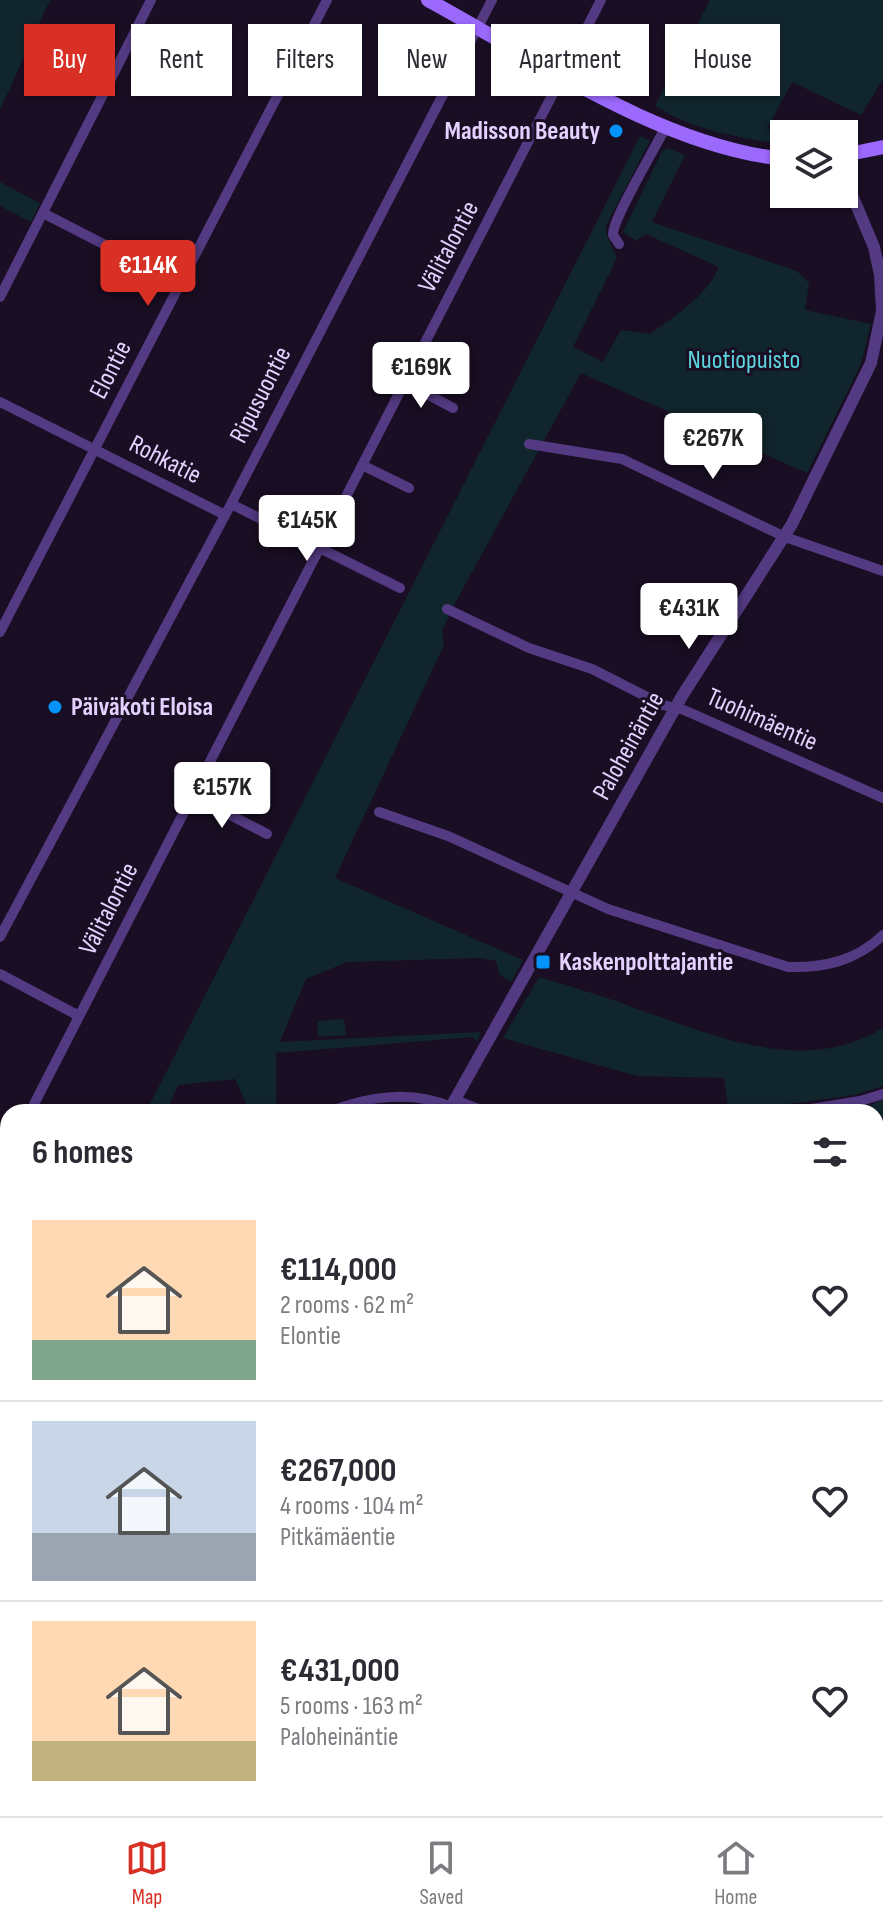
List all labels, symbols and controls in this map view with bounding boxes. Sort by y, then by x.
chip: Buy [24,24,115,96]
chip: Rent [131,24,232,96]
chip: Filters [248,24,362,96]
chip: New [378,24,475,96]
chip: Apartment [491,24,649,96]
chip: House [665,24,780,96]
place label: Madisson Beauty [445,116,600,147]
map controls [770,120,858,208]
button: layers [770,120,858,208]
marker: Madisson Beauty [607,122,625,140]
street label: Välitalontie [412,196,486,298]
pin: €114K [92,240,204,308]
text: €114K [118,250,178,281]
street label: Elontie [83,336,139,404]
street label: Ripusuontie [224,342,298,448]
pin: €169K [365,342,477,410]
park label: Nuotiopuisto [688,345,800,376]
text: €169K [390,352,452,383]
pin: €267K [657,413,769,481]
text: €267K [682,423,744,454]
street label: Rohkatie [124,429,206,491]
pin: €145K [251,495,363,563]
text: €145K [277,505,337,536]
pin: €431K [633,583,745,651]
text: €431K [658,593,720,624]
street label: Tuohimäentie [702,682,822,758]
street label: Paloheinäntie [587,687,671,805]
place label: Päiväkoti Eloisa [71,692,213,723]
marker: Päiväkoti Eloisa [46,698,64,716]
pin: €157K [166,762,278,830]
text: €157K [192,772,252,803]
street label: Välitalontie [73,858,145,960]
place label: Kaskenpolttajantie [559,947,733,978]
marker: Kaskenpolttajantie [534,953,552,971]
icon: filters [808,1130,852,1174]
text: 6 homes [32,1132,133,1173]
text: €114,000 [280,1249,397,1290]
icon: home [96,1252,192,1348]
icon: heart [808,1278,852,1322]
text: 2 rooms · 62 m² [280,1290,414,1321]
text: Elontie [280,1321,341,1352]
text: €267,000 [280,1450,397,1491]
icon: home [96,1453,192,1549]
icon: heart [808,1479,852,1523]
text: 4 rooms · 104 m² [280,1491,424,1522]
text: Pitkämäentie [280,1522,395,1553]
text: €431,000 [280,1650,400,1691]
icon: home [96,1653,192,1749]
icon: heart [808,1679,852,1723]
text: 5 rooms · 163 m² [280,1691,423,1722]
text: Paloheinäntie [280,1722,398,1753]
tab: Map [125,1836,169,1911]
tab: Saved [419,1836,464,1911]
tab: Home [714,1836,758,1911]

